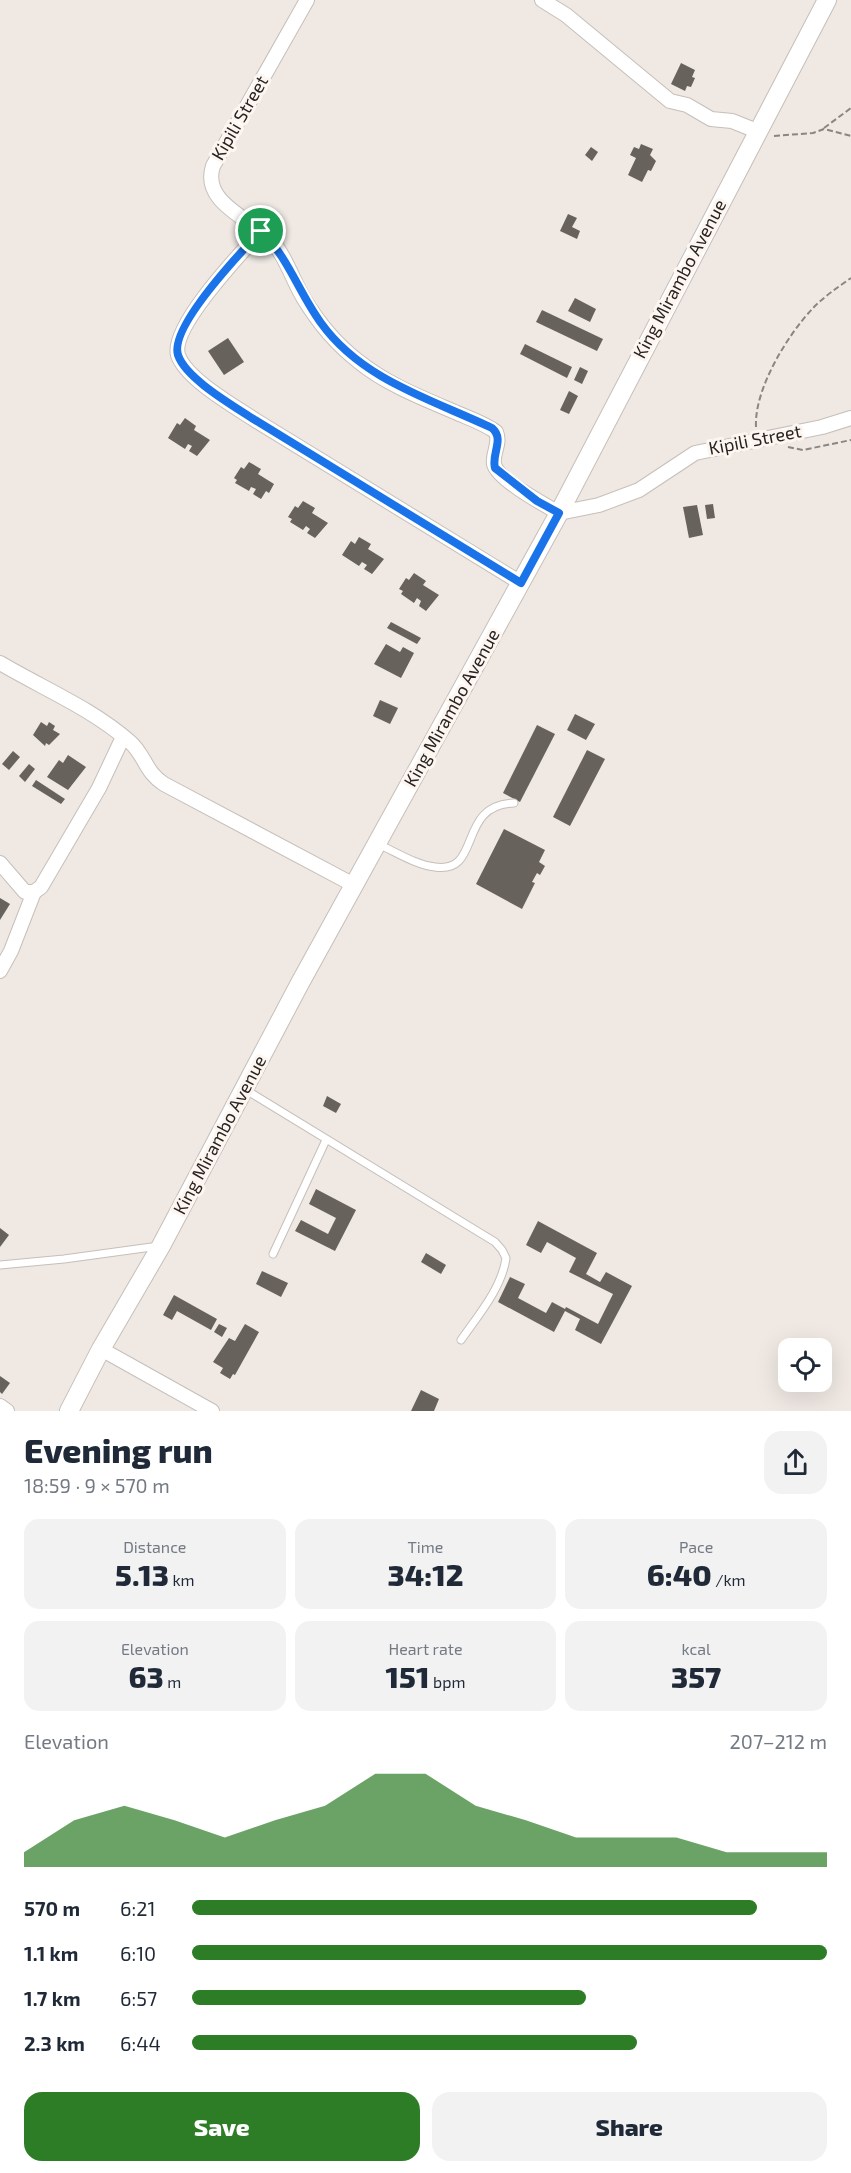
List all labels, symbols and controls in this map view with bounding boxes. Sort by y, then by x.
street label: Kipili Street [206,71,272,164]
street label: King Mirambo Avenue [628,195,730,362]
pin [235,205,286,256]
icon: arrive [244,214,277,247]
street label: Kipili Street [707,419,803,459]
street label: King Mirambo Avenue [399,625,504,790]
street label: King Mirambo Avenue [168,1051,270,1218]
map controls [778,1338,832,1392]
button: locate [778,1338,832,1392]
text: Evening run [24,1430,213,1470]
button: share [764,1431,827,1494]
text: 18:59 · 9 × 570 m [24,1473,170,1497]
text: Distance [123,1537,186,1556]
text: Time [408,1537,443,1556]
text: Pace [679,1537,713,1556]
text: 5.13 [115,1556,169,1592]
text: 34:12 [388,1556,463,1592]
text: 6:40 [647,1556,712,1592]
text: km [169,1570,195,1589]
text: /km [712,1570,746,1589]
text: Elevation [121,1639,189,1658]
text: Heart rate [388,1639,463,1658]
text: kcal [682,1639,711,1658]
text: 63 [128,1658,164,1694]
text: 151 [386,1658,429,1694]
text: 357 [671,1658,721,1694]
text: m [164,1672,181,1691]
text: bpm [429,1672,465,1691]
text: Elevation [24,1729,109,1753]
text: 207–212 m [730,1729,827,1753]
text: 570 m [24,1896,80,1920]
text: 6:21 [120,1896,155,1920]
text: 1.1 km [24,1941,78,1965]
text: 6:10 [120,1941,156,1965]
text: 1.7 km [24,1986,81,2010]
text: 6:57 [120,1986,157,2010]
text: 2.3 km [24,2031,85,2055]
text: 6:44 [120,2031,161,2055]
button: Save [24,2092,420,2161]
button: Share [432,2092,827,2161]

